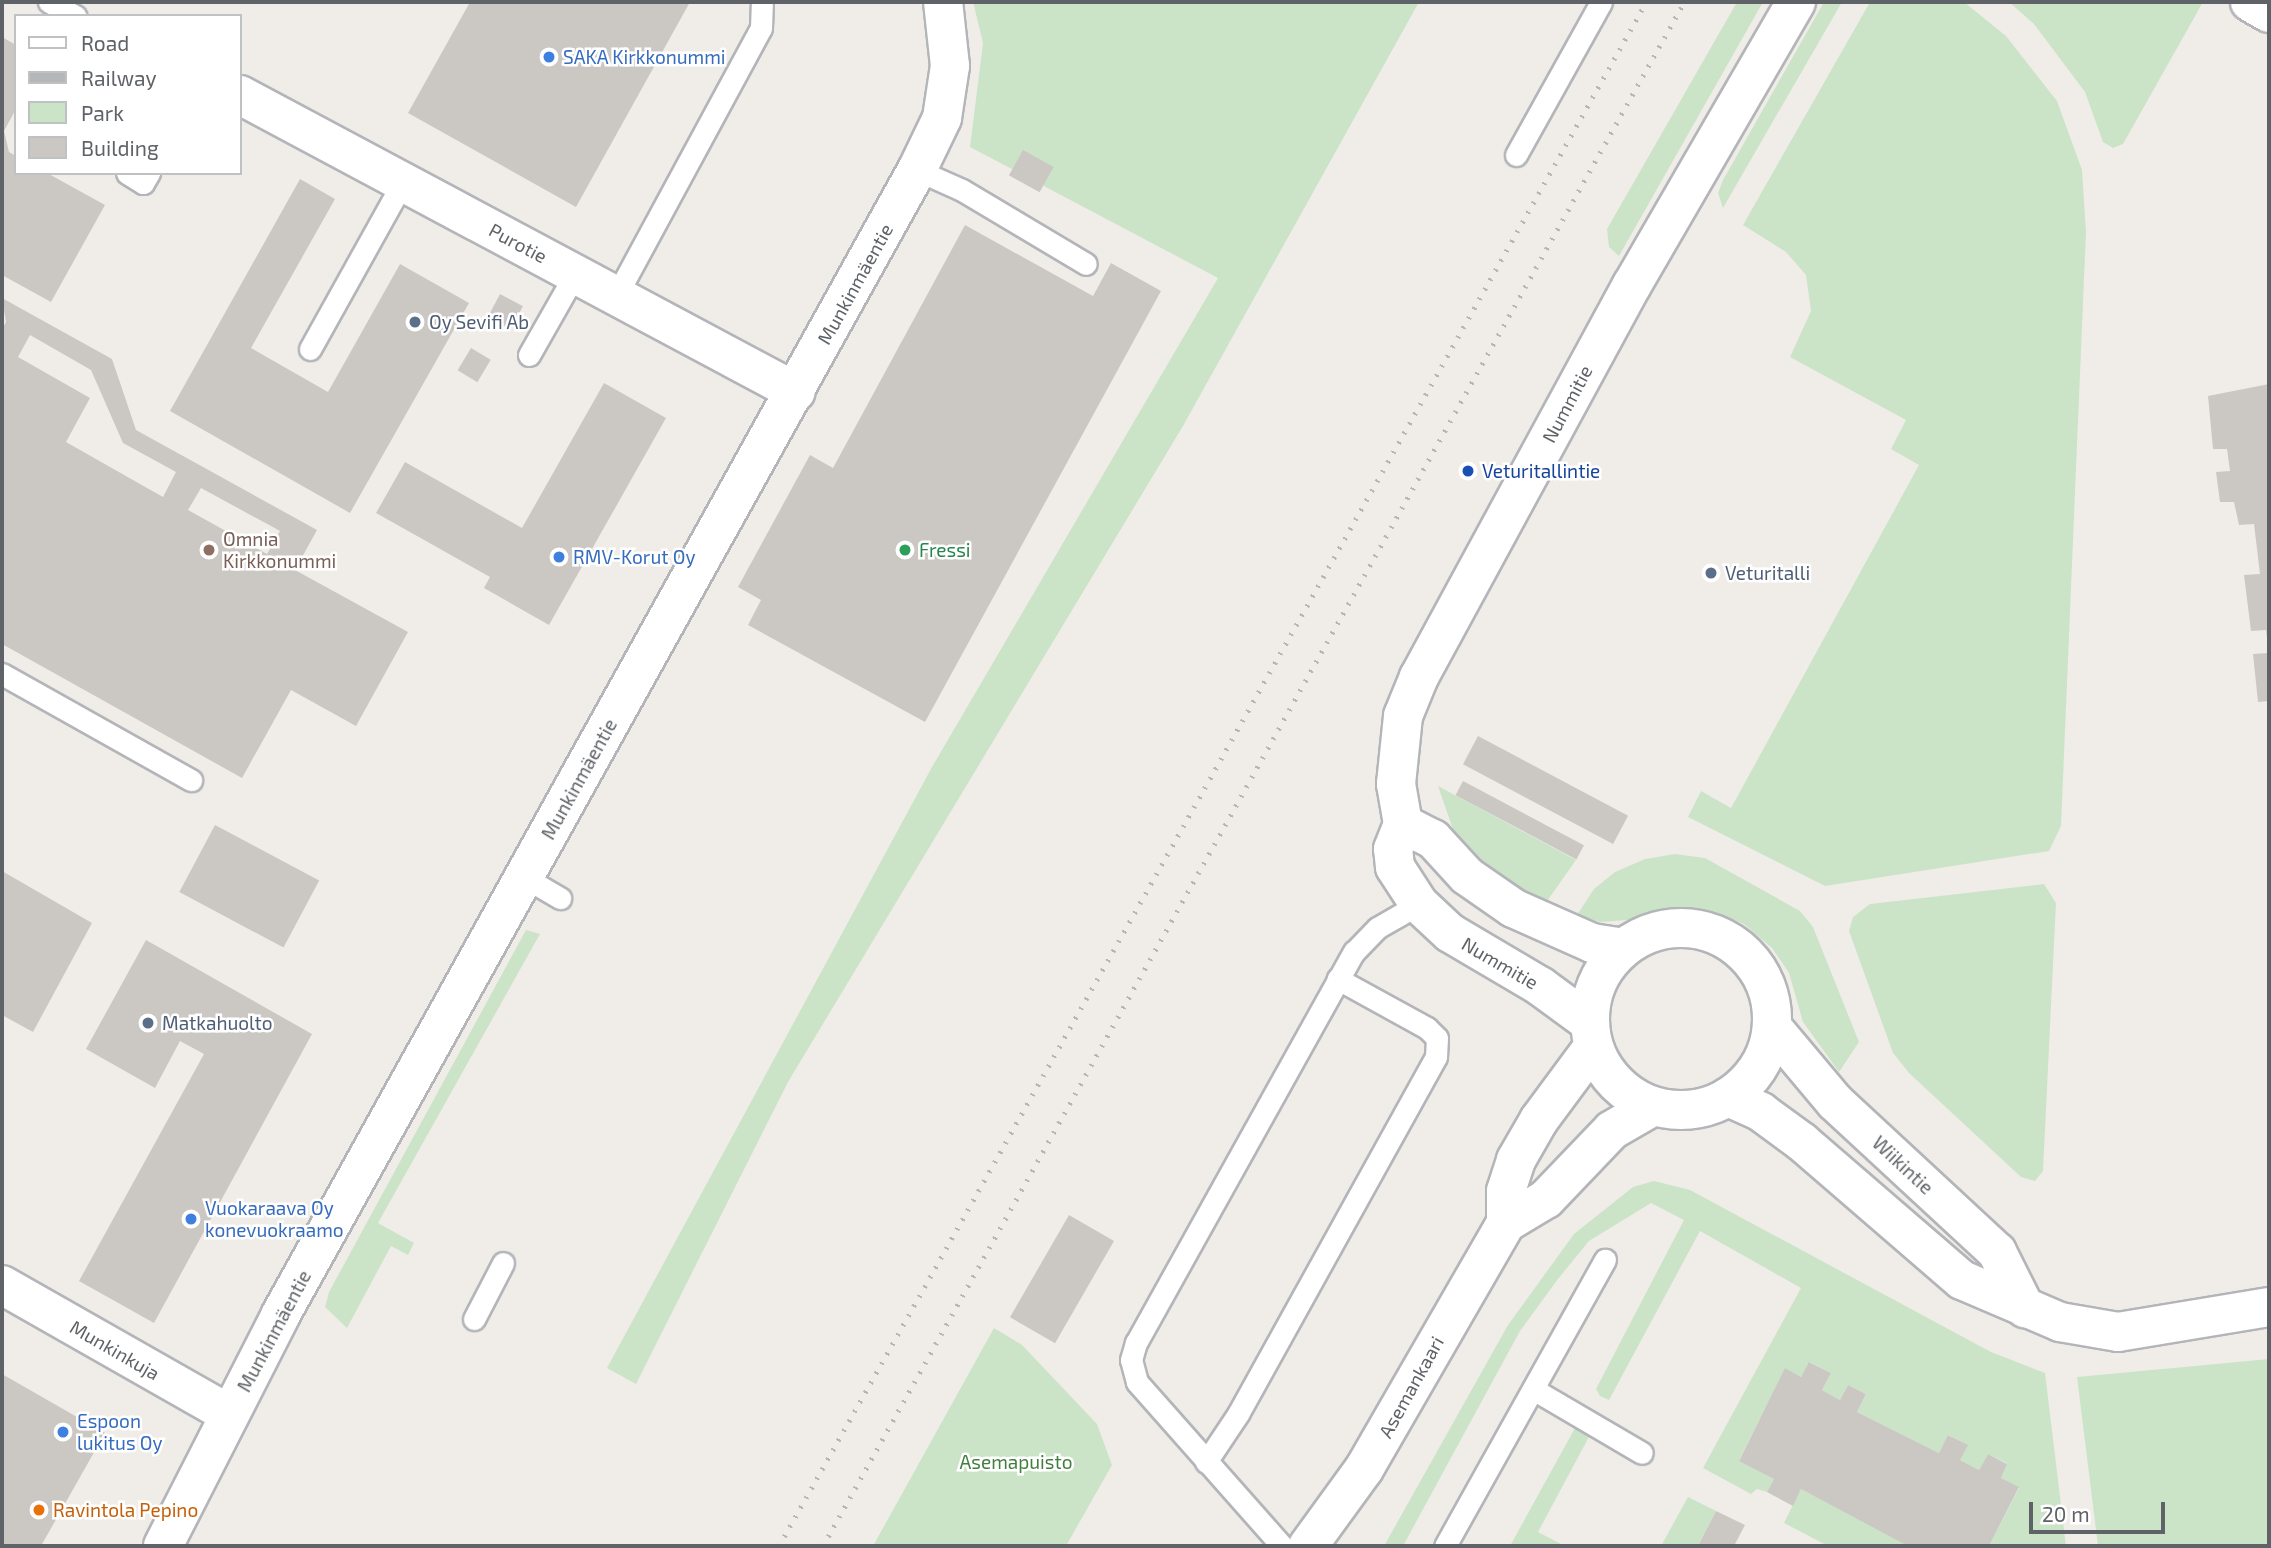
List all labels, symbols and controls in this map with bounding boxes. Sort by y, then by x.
legend [14,14,242,175]
text: Road [81,30,129,55]
place label: SAKA Kirkkonummi [563,46,726,68]
marker: SAKA Kirkkonummi [541,49,557,65]
text: Railway [81,65,157,90]
text: Park [81,100,124,125]
text: Building [81,135,159,160]
street label: Purotie [485,218,551,268]
street label: Munkinmäentie [812,220,898,348]
place label: Oy Sevifi Ab [429,311,530,333]
marker: Oy Sevifi Ab [407,314,423,330]
street label: Nummitie [1537,361,1597,447]
place label: Veturitallintie [1482,460,1600,482]
marker: Veturitallintie [1460,463,1476,479]
place label: Omnia Kirkkonummi [223,528,336,572]
place label: Fressi [919,539,971,561]
marker: Omnia Kirkkonummi [201,542,217,558]
marker: Fressi [897,542,913,558]
place label: RMV-Korut Oy [573,546,696,568]
marker: RMV-Korut Oy [551,549,567,565]
place label: Veturitalli [1725,562,1810,584]
marker: Veturitalli [1703,565,1719,581]
street label: Munkinmäentie [536,715,622,843]
street label: Nummitie [1458,932,1542,994]
place label: Matkahuolto [162,1012,273,1034]
marker: Matkahuolto [140,1015,156,1031]
street label: Wiikintie [1868,1131,1938,1199]
place label: Vuokaraava Oy konevuokraamo [205,1197,344,1241]
marker: Vuokaraava Oy konevuokraamo [183,1211,199,1227]
street label: Munkinmäentie [232,1266,316,1396]
street label: Munkinkuja [66,1315,164,1385]
street label: Asemankaari [1374,1332,1448,1442]
place label: Espoon lukitus Oy [77,1410,163,1454]
marker: Espoon lukitus Oy [55,1424,71,1440]
park label: Asemapuisto [960,1451,1072,1473]
scale bar [2033,1488,2170,1532]
place label: Ravintola Pepino [53,1499,198,1521]
text: 20 m [2042,1501,2090,1526]
marker: Ravintola Pepino [31,1502,47,1518]

